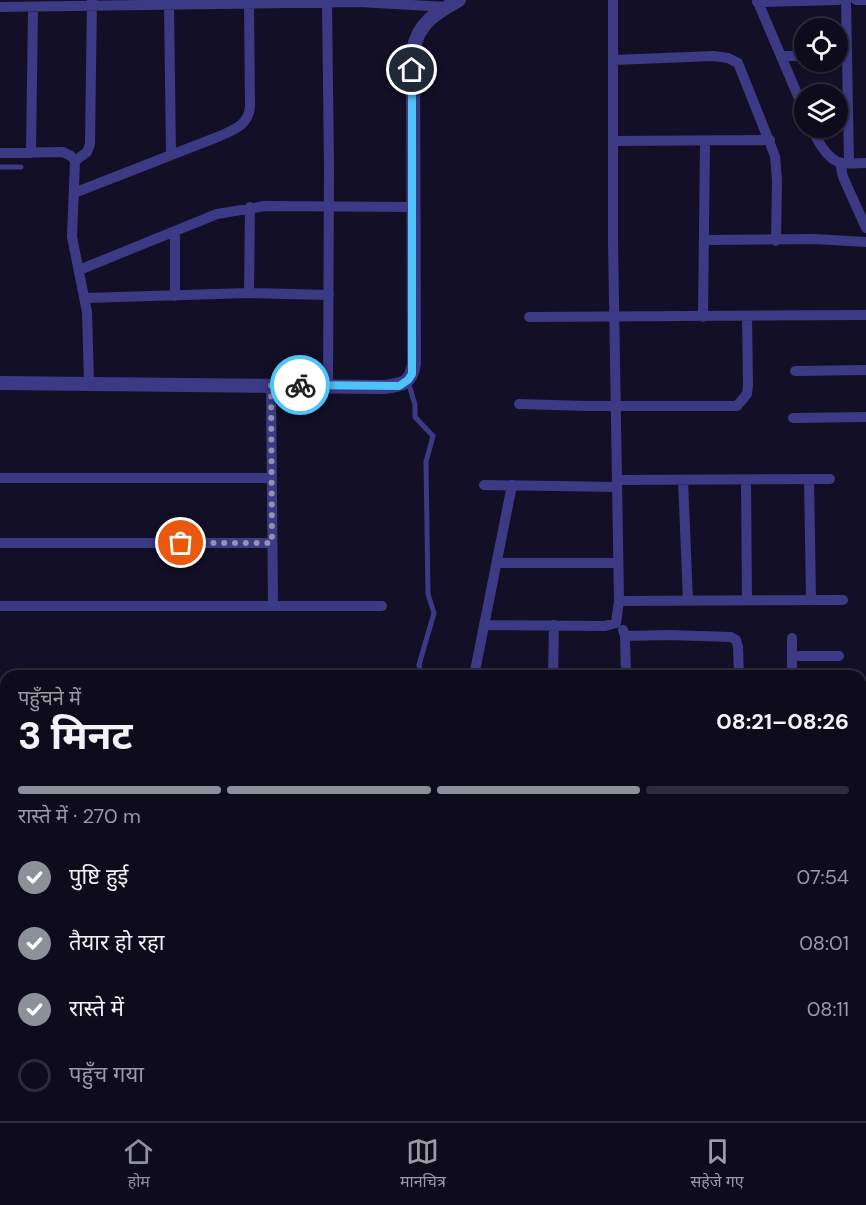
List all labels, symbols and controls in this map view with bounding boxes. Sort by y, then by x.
map controls [794,18,848,138]
button: locate [794,18,848,72]
pin [386,44,437,95]
icon: home [395,53,428,86]
button: layers [794,84,848,138]
courier [270,355,330,415]
icon: bike [284,369,317,402]
pin [155,517,206,568]
icon: bag [164,526,197,559]
text: पहुँचने में [18,685,81,711]
text: 08:21–08:26 [716,707,849,736]
text: 3 मिनट [18,710,133,761]
text: रास्ते में · 270 m [18,803,141,829]
icon: check [18,861,51,894]
text: पुष्टि हुई [69,862,128,891]
text: 07:54 [797,864,849,890]
icon: check [18,927,51,960]
text: तैयार हो रहा [69,928,164,957]
text: 08:01 [799,930,849,956]
icon: check [18,993,51,1026]
text: रास्ते में [69,994,124,1023]
text: 08:11 [807,996,849,1022]
text: पहुँच गया [69,1060,144,1089]
tab: होम [122,1135,155,1194]
tab: मानचित्र [400,1135,446,1194]
tab: सहेजे गए [690,1135,744,1194]

